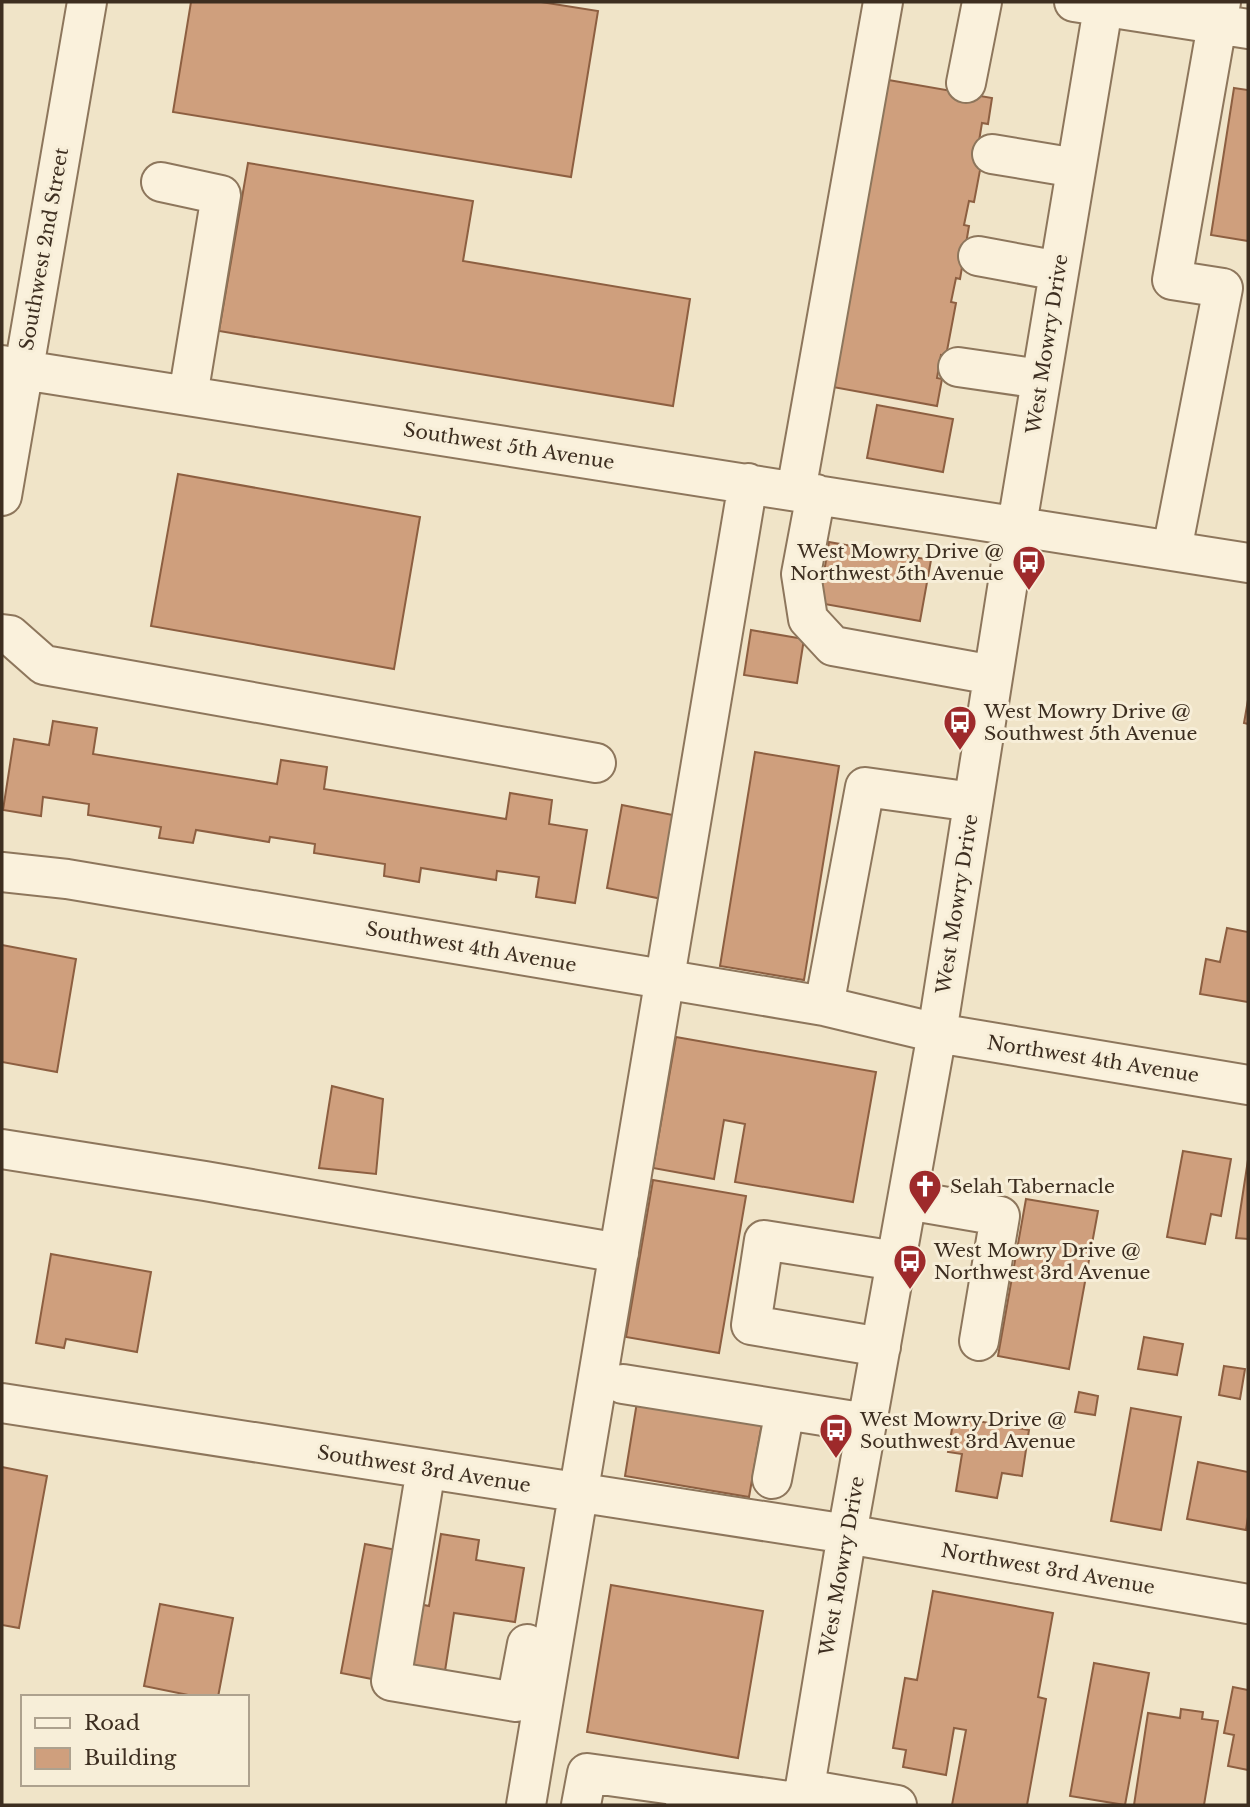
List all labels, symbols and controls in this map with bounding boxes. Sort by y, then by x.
street label: Southwest 2nd Street [15,145,73,352]
street label: West Mowry Drive [1021,252,1073,437]
street label: Southwest 5th Avenue [402,418,616,474]
place label: West Mowry Drive @ Northwest 5th Avenue [790,540,1004,585]
bus stop icon: West Mowry Drive @ Northwest 5th Avenue [1010,543,1048,592]
place label: West Mowry Drive @ Southwest 5th Avenue [983,700,1197,745]
bus stop icon: West Mowry Drive @ Southwest 5th Avenue [941,703,979,752]
street label: West Mowry Drive [931,812,983,997]
street label: Southwest 4th Avenue [364,917,578,977]
street label: Northwest 4th Avenue [985,1031,1201,1087]
church icon: Selah Tabernacle [906,1167,944,1216]
place label: Selah Tabernacle [950,1175,1115,1198]
place label: West Mowry Drive @ Northwest 3rd Avenue [933,1239,1150,1284]
bus stop icon: West Mowry Drive @ Northwest 3rd Avenue [891,1242,929,1291]
place label: West Mowry Drive @ Southwest 3rd Avenue [859,1408,1076,1453]
bus stop icon: West Mowry Drive @ Southwest 3rd Avenue [817,1411,855,1460]
street label: Southwest 3rd Avenue [316,1441,532,1497]
street label: West Mowry Drive [815,1474,869,1659]
street label: Northwest 3rd Avenue [939,1539,1157,1599]
legend [21,1695,248,1786]
text: Road [84,1710,140,1736]
text: Building [84,1745,177,1771]

